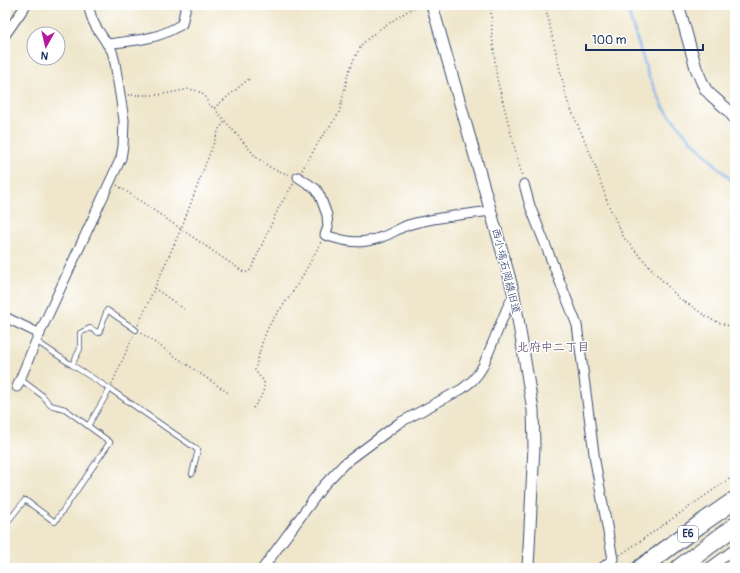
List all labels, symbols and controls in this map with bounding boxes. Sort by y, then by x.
north arrow [26,26,66,66]
scale bar [586,26,703,52]
text: 100 m [592,33,627,48]
text: N [40,48,49,62]
street label: 西小塙石岡線旧道 [489,227,523,315]
district label: 北府中二丁目 [517,340,589,355]
road number: E6 [678,526,698,542]

